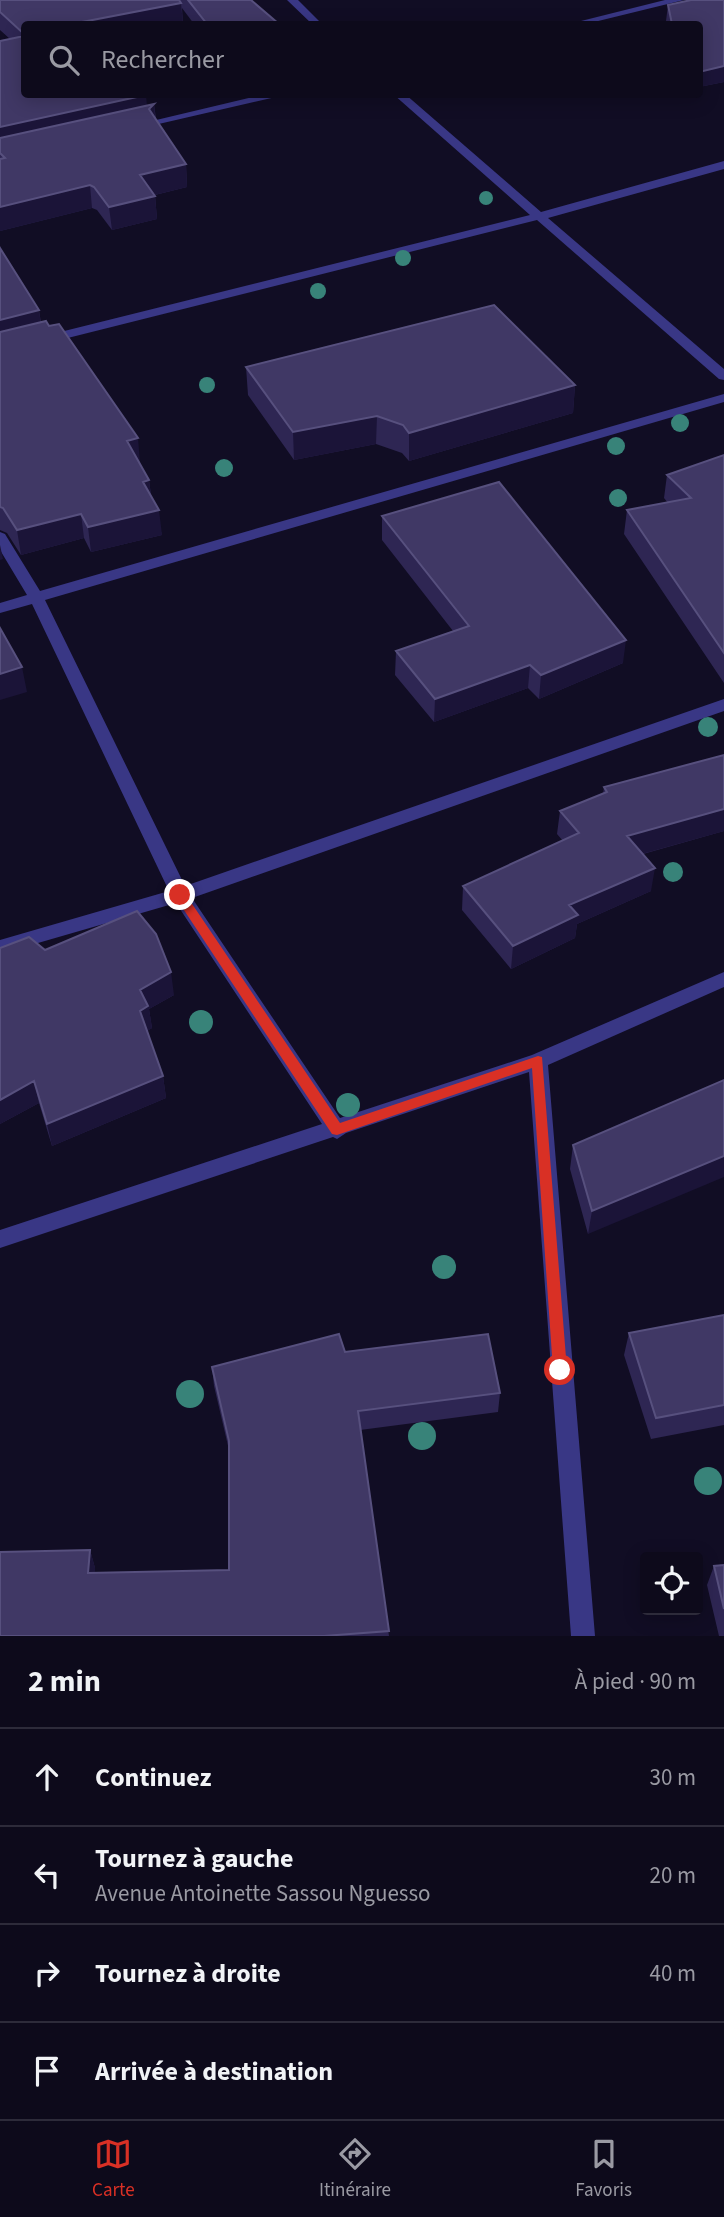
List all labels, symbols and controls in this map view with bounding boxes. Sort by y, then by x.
search box [21,21,703,98]
icon: search [45,41,83,79]
text: Rechercher [101,41,224,78]
route end [164,879,195,910]
route start [544,1354,575,1385]
map controls [640,1552,703,1615]
button: locate [640,1552,703,1615]
text: 2 min [28,1660,101,1703]
text: À pied · 90 m [575,1665,696,1698]
icon: ahead [28,1758,66,1796]
text: Continuez [95,1759,211,1796]
text: 30 m [649,1761,696,1794]
text: Tournez à gauche [95,1840,294,1877]
icon: left [28,1856,66,1894]
text: 20 m [649,1859,696,1892]
text: Avenue Antoinette Sassou Nguesso [95,1877,431,1910]
icon: right [28,1954,66,1992]
text: Tournez à droite [95,1955,281,1992]
text: 40 m [649,1957,696,1990]
icon: arrive [28,2052,66,2090]
text: Arrivée à destination [95,2053,333,2090]
tab: Carte [92,2135,135,2204]
tab: Itinéraire [319,2135,391,2204]
tab: Favoris [575,2135,632,2204]

